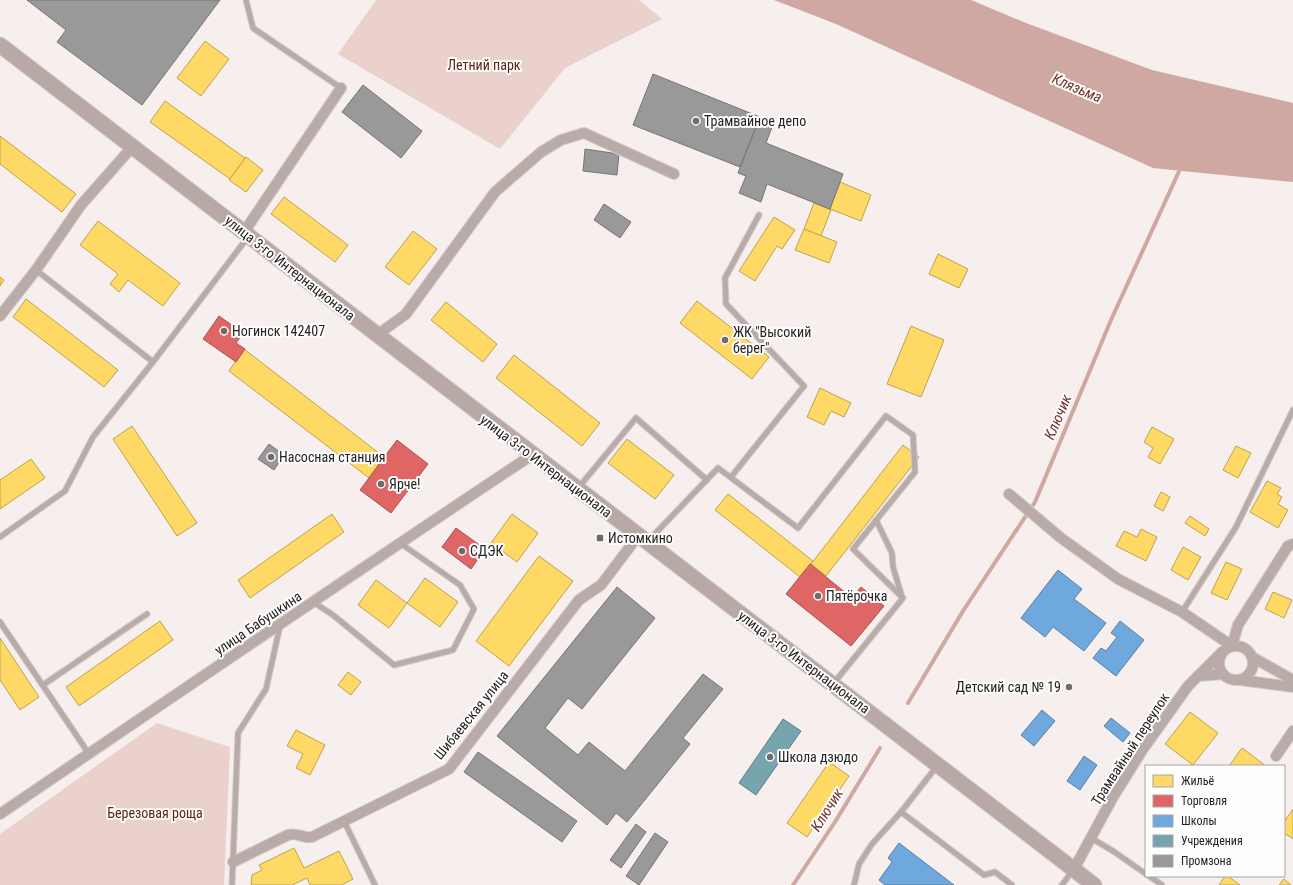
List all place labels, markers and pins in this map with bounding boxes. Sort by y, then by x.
place label: Трамвайное депо [704,113,806,129]
marker: Трамвайное депо [691,116,701,126]
place label: Ногинск 142407 [232,323,325,339]
place label: ЖК "Высокий берег" [733,324,811,356]
marker: Ногинск 142407 [219,326,229,336]
marker: ЖК "Высокий берег" [720,335,730,345]
place label: Насосная станция [279,449,386,465]
marker: Насосная станция [266,452,276,462]
place label: Ярче! [389,476,421,492]
marker: Ярче! [376,479,386,489]
place label: Истомкино [608,530,673,546]
marker: Истомкино [595,533,605,543]
place label: СДЭК [470,543,503,559]
marker: СДЭК [457,546,467,556]
place label: Пятёрочка [826,588,888,604]
marker: Пятёрочка [813,591,823,601]
place label: Детский сад № 19 [956,679,1061,695]
marker: Детский сад № 19 [1064,682,1074,692]
place label: Школа дзюдо [778,749,858,765]
marker: Школа дзюдо [765,752,775,762]

